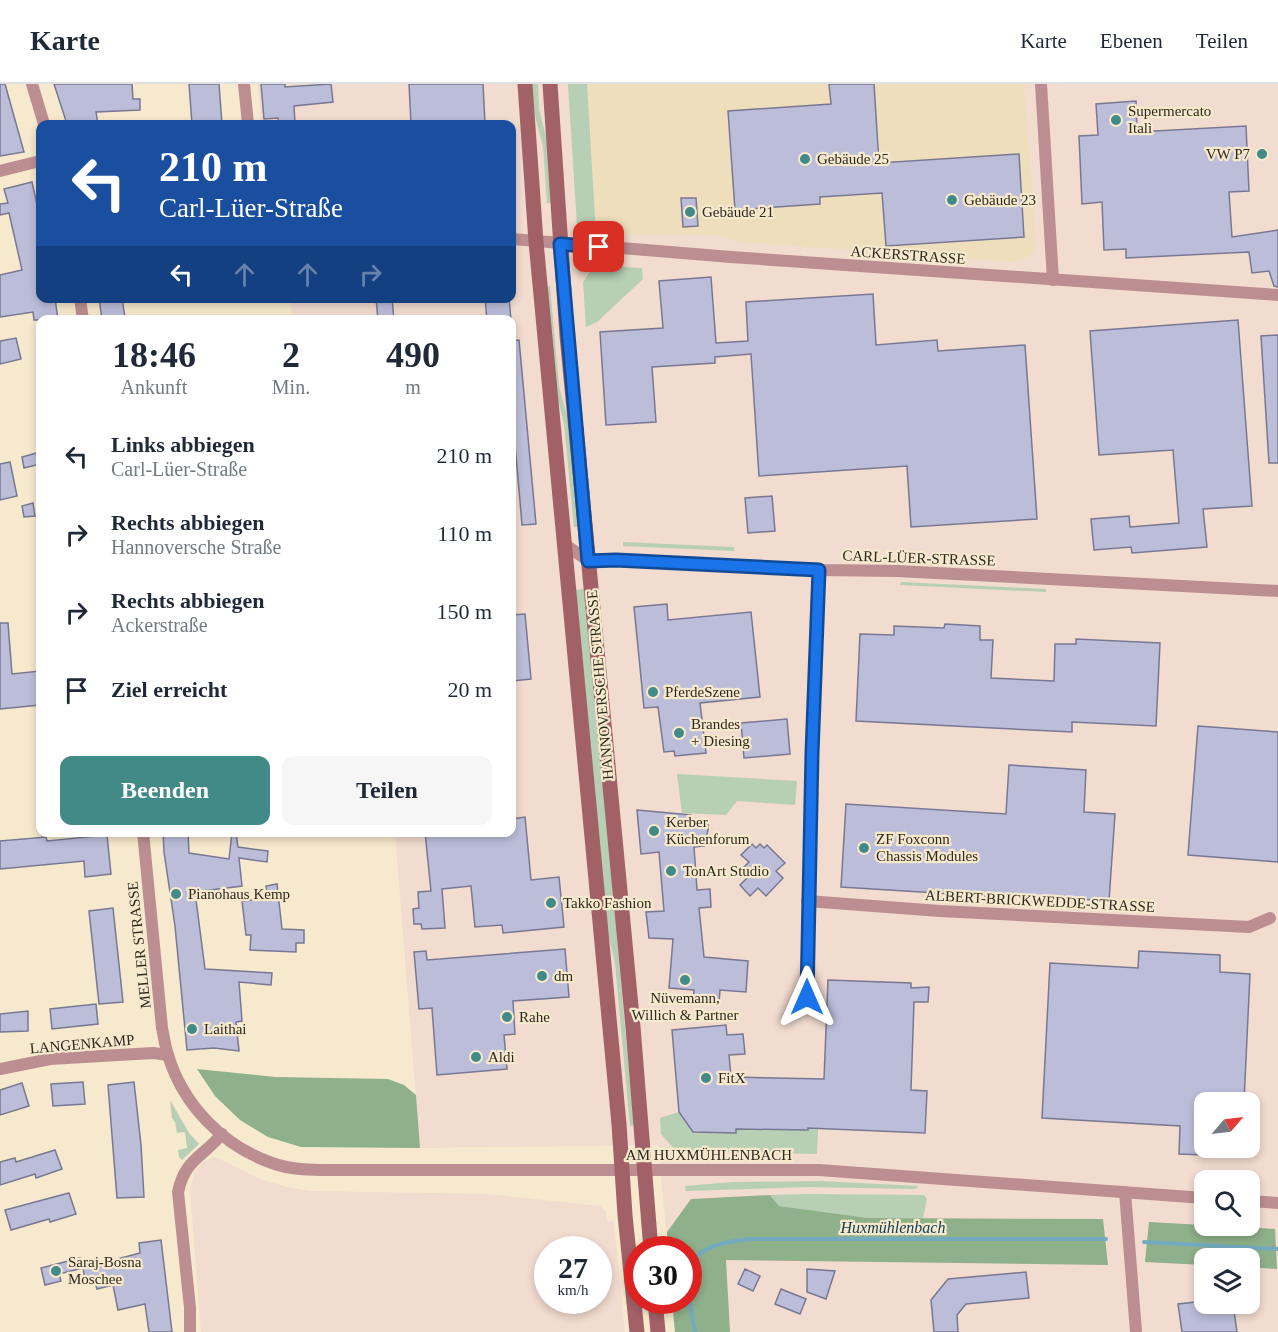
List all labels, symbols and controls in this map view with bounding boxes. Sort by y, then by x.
text: Karte [30,25,100,56]
text: Karte [1020,29,1067,53]
text: Ebenen [1100,29,1163,53]
text: Teilen [1196,29,1248,53]
place label: Supermercato Italì [1128,103,1211,136]
marker: Supermercato Italì [1109,113,1123,127]
icon: left [60,144,138,222]
text: 210 m [159,144,268,190]
place label: VW P7 [1206,146,1250,162]
marker: VW P7 [1255,147,1269,161]
place label: Gebäude 25 [817,151,889,167]
marker: Gebäude 25 [798,152,812,166]
place label: Gebäude 23 [964,192,1036,208]
text: Carl-Lüer-Straße [159,193,343,223]
marker: Gebäude 23 [945,193,959,207]
place label: Gebäude 21 [702,204,774,220]
marker: Gebäude 21 [683,205,697,219]
pin [573,221,624,272]
icon: arrive [582,230,615,263]
street label: ACKERSTRASSE [850,243,966,267]
icon: left [165,258,198,291]
icon: ahead [228,258,261,291]
icon: ahead [291,258,324,291]
icon: right [354,258,387,291]
text: 18:46 [112,335,196,375]
text: 2 [282,335,300,375]
text: 490 [386,335,440,375]
text: Ankunft [121,376,187,398]
text: Min. [272,376,310,398]
text: m [405,376,421,398]
text: Links abbiegen [111,432,255,457]
icon: left [60,440,93,473]
text: 210 m [436,443,492,468]
text: Carl-Lüer-Straße [111,458,247,480]
text: Rechts abbiegen [111,510,264,535]
icon: right [60,518,93,551]
text: 110 m [437,521,492,546]
text: Hannoversche Straße [111,536,282,558]
street label: CARL-LÜER-STRASSE [842,547,996,569]
text: Rechts abbiegen [111,588,264,613]
street label: HANNOVERSCHE STRASSE [584,589,616,781]
icon: right [60,596,93,629]
text: 150 m [436,599,492,624]
text: Ackerstraße [111,614,208,636]
icon: arrive [60,674,93,707]
text: Ziel erreicht [111,677,227,702]
text: 20 m [447,677,492,702]
place label: PferdeSzene [665,684,740,700]
marker: PferdeSzene [646,685,660,699]
place label: Brandes + Diesing [691,716,750,749]
marker: Brandes + Diesing [672,726,686,740]
button: Beenden [60,756,270,825]
button: Teilen [282,756,492,825]
place label: Kerber Küchenforum [666,814,750,847]
marker: Kerber Küchenforum [647,824,661,838]
place label: ZF Foxconn Chassis Modules [876,831,978,864]
marker: ZF Foxconn Chassis Modules [857,841,871,855]
place label: TonArt Studio [683,863,769,879]
marker: TonArt Studio [664,864,678,878]
street label: MELLER STRASSE [124,881,154,1009]
place label: Pianohaus Kemp [188,886,290,902]
marker: Pianohaus Kemp [169,887,183,901]
street label: ALBERT-BRICKWEDDE-STRASSE [925,887,1155,915]
place label: Takko Fashion [563,895,652,911]
marker: Takko Fashion [544,896,558,910]
position arrow [775,965,839,1029]
place label: dm [554,968,574,984]
marker: dm [535,969,549,983]
marker: Nüvemann, Willich & Partner [678,973,692,987]
place label: Nüvemann, Willich & Partner [632,990,738,1023]
place label: Rahe [519,1009,550,1025]
marker: Rahe [500,1010,514,1024]
place label: Laithai [204,1021,246,1037]
marker: Laithai [185,1022,199,1036]
street label: LANGENKAMP [29,1031,135,1057]
place label: Aldi [488,1049,515,1065]
marker: Aldi [469,1050,483,1064]
place label: FitX [718,1070,746,1086]
marker: FitX [699,1071,713,1085]
north arrow [1194,1092,1260,1158]
map controls [1194,1092,1260,1314]
street label: AM HUXMÜHLENBACH [626,1147,792,1163]
button: search [1194,1170,1260,1236]
water label: Huxmühlenbach [840,1219,945,1236]
speed limit sign: 30 [624,1236,702,1314]
button: layers [1194,1248,1260,1314]
text: 27 [558,1251,588,1284]
place label: Saraj-Bosna Moschee [68,1254,142,1287]
marker: Saraj-Bosna Moschee [49,1264,63,1278]
text: km/h [558,1282,588,1298]

